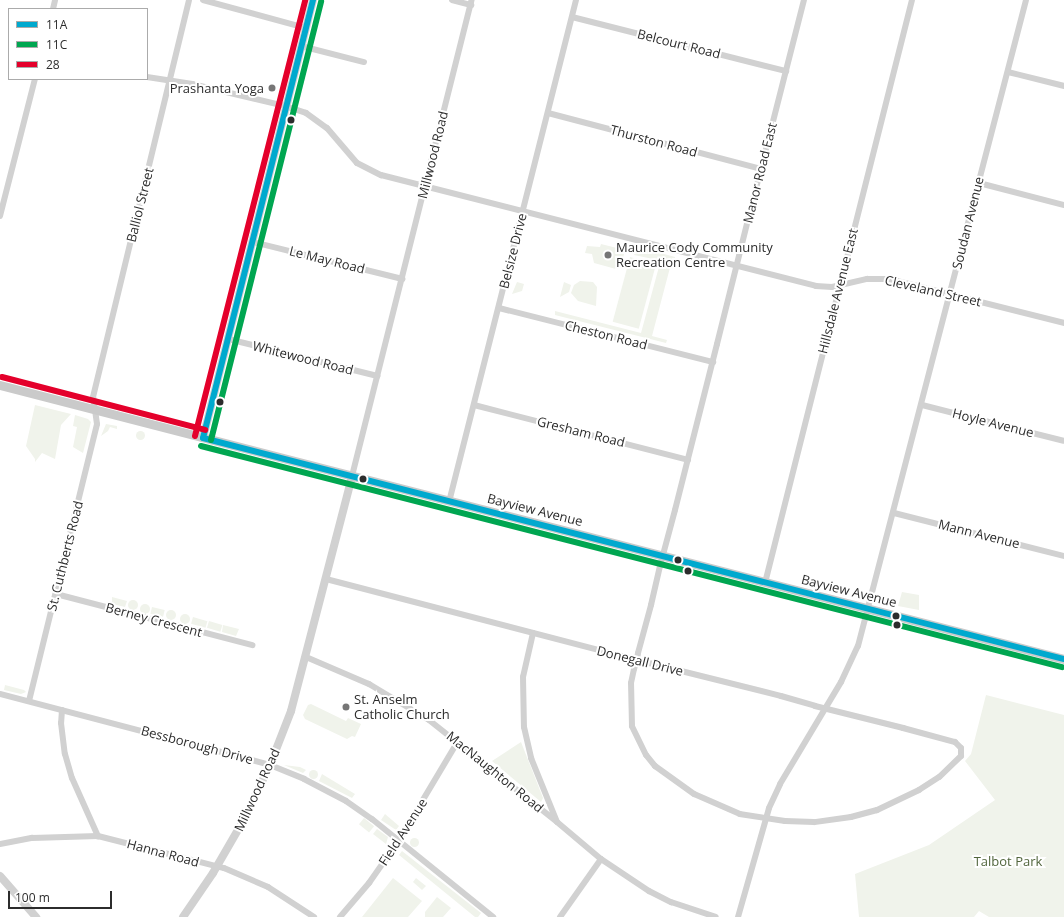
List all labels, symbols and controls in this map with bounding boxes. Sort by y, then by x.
legend [8,8,148,80]
text: 11A [46,16,67,33]
street label: Belcourt Road [636,26,722,62]
text: 11C [46,36,67,53]
text: 28 [46,56,60,73]
place label: Prashanta Yoga [170,80,264,96]
marker: Prashanta Yoga [267,83,277,93]
street label: Millwood Road [415,110,451,200]
unlabelled marker [286,115,296,125]
street label: Manor Road East [740,121,780,225]
street label: Thurston Road [609,122,699,160]
street label: Balliol Street [123,166,157,244]
street label: Soudan Avenue [949,175,987,271]
street label: Belsize Drive [496,212,530,290]
street label: Hillsdale Avenue East [815,227,861,355]
place label: Maurice Cody Community Recreation Centre [616,240,773,271]
street label: Le May Road [288,243,366,277]
marker: Maurice Cody Community Recreation Centre [603,250,613,260]
street label: Cleveland Street [883,272,983,310]
street label: Cheston Road [563,317,649,353]
street label: Whitewood Road [251,338,355,378]
unlabelled marker [215,397,225,407]
street label: Hoyle Avenue [951,405,1035,441]
street label: Gresham Road [536,414,626,450]
unlabelled marker [358,474,368,484]
street label: Bayview Avenue [486,491,584,529]
street label: St. Cuthberts Road [44,499,86,613]
street label: Mann Avenue [937,516,1021,552]
unlabelled marker [673,555,683,565]
unlabelled marker [683,566,693,576]
street label: Bayview Avenue [800,572,898,610]
street label: Berney Crescent [104,600,204,640]
unlabelled marker [891,611,901,621]
unlabelled marker [892,620,902,630]
street label: Donegall Drive [595,643,685,679]
place label: St. Anselm Catholic Church [354,692,450,723]
marker: St. Anselm Catholic Church [341,702,351,712]
street label: Bessborough Drive [139,723,255,767]
street label: MacNaughton Road [443,728,547,816]
street label: Millwood Road [231,746,283,834]
street label: Field Avenue [375,795,431,869]
street label: Hanna Road [125,836,201,870]
park label: Talbot Park [974,853,1042,869]
scale bar [10,883,114,909]
text: 100 m [15,889,50,906]

